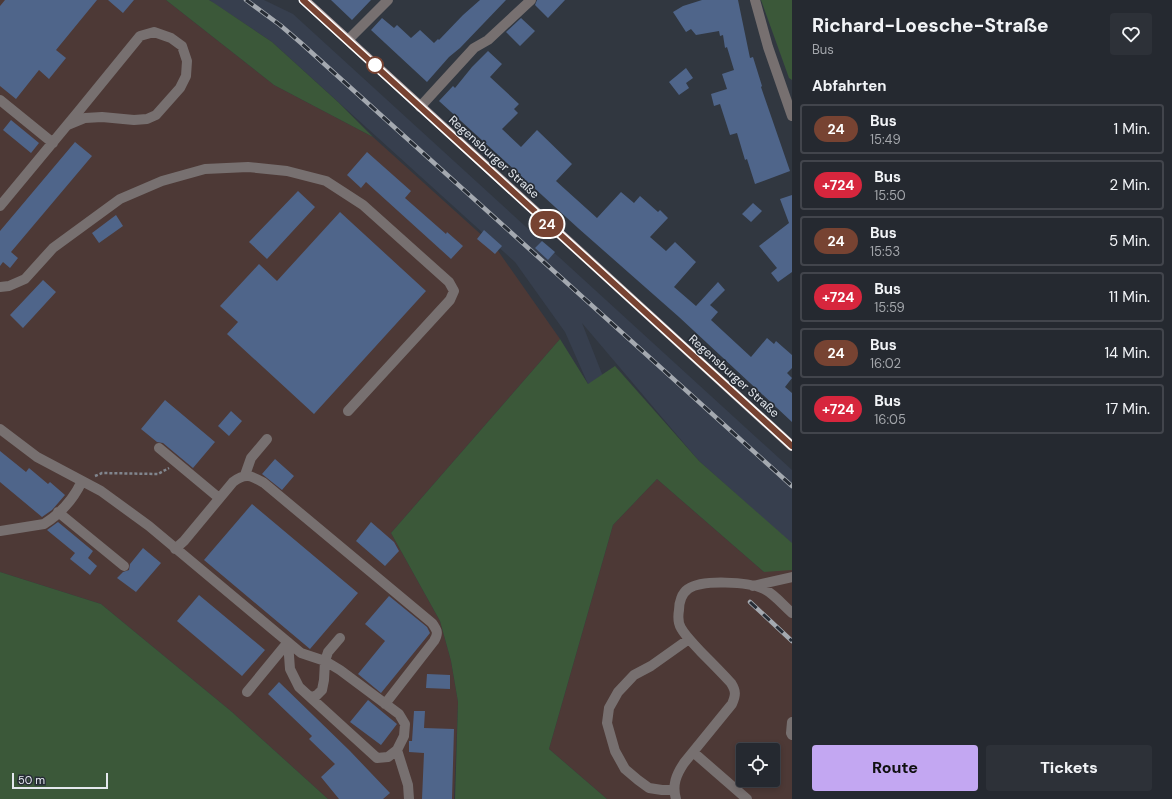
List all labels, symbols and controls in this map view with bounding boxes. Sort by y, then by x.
text: Richard-Loesche-Straße [812,13,1048,38]
button: heart [1110,13,1152,55]
text: Bus [812,41,834,58]
unlabelled marker [366,56,384,74]
text: Abfahrten [812,76,887,96]
text: Bus [870,111,897,131]
street label: Regensburger Straße [445,112,543,202]
text: 1 Min. [1114,119,1150,139]
text: 24 [827,120,845,138]
text: 15:49 [870,131,901,148]
text: Bus [874,167,901,187]
text: 2 Min. [1110,175,1150,195]
text: +724 [822,176,854,194]
text: 15:50 [874,187,906,204]
line badge: 24 [529,211,565,237]
text: 24 [538,215,556,233]
text: Bus [870,223,897,243]
text: 5 Min. [1109,231,1150,251]
text: 24 [827,232,845,250]
text: 15:53 [870,243,900,260]
text: Bus [874,279,901,299]
text: 11 Min. [1109,287,1150,307]
text: +724 [822,288,854,306]
text: 15:59 [874,299,905,316]
street label: Regensburger Straße [685,331,783,421]
text: Bus [870,335,897,355]
text: 14 Min. [1104,343,1150,363]
text: 24 [827,344,845,362]
text: 16:02 [870,355,901,372]
text: Bus [874,391,901,411]
text: 17 Min. [1106,399,1150,419]
text: +724 [822,400,854,418]
text: 16:05 [874,411,906,428]
map controls [736,743,780,787]
button: locate [736,743,780,787]
button: Route [812,745,978,791]
button: Tickets [986,745,1152,791]
scale bar [12,771,108,790]
text: 50 m [18,773,45,787]

